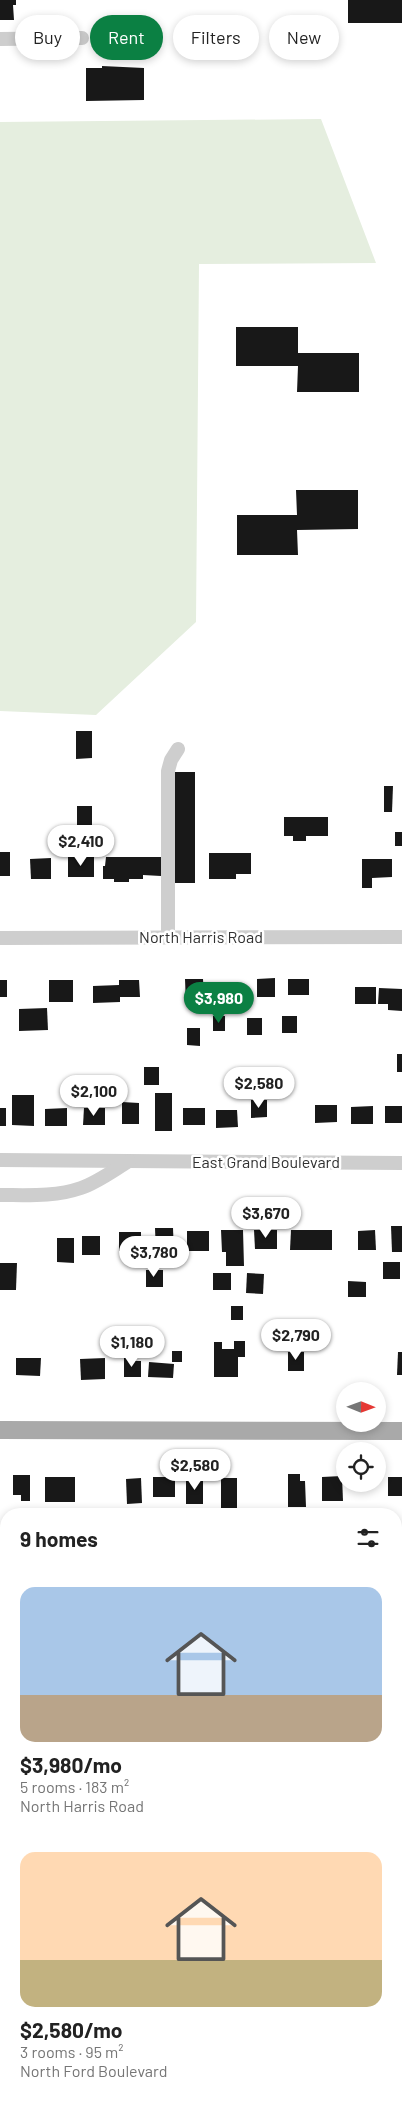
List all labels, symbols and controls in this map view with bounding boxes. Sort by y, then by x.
chip: Buy [15,15,80,60]
chip: Rent [90,15,163,60]
chip: Filters [173,15,259,60]
chip: New [269,15,339,60]
pin: $2,410 [40,824,122,867]
text: $2,410 [58,831,104,850]
street label: North Harris Road [139,927,263,946]
pin: $3,980 [178,982,260,1024]
text: $3,980 [195,988,243,1007]
pin: $2,580 [218,1066,300,1109]
text: $2,580 [235,1073,283,1092]
pin: $2,100 [53,1074,135,1117]
text: $2,100 [71,1081,117,1100]
street label: East Grand Boulevard [192,1152,340,1171]
pin: $3,670 [225,1196,307,1239]
text: $3,670 [242,1203,290,1222]
pin: $3,780 [113,1236,195,1278]
text: $3,780 [130,1242,178,1261]
pin: $2,790 [255,1318,337,1361]
text: $2,790 [272,1325,320,1344]
pin: $1,180 [91,1326,173,1368]
text: $1,180 [111,1332,153,1351]
north arrow [336,1382,386,1432]
map controls [336,1382,386,1492]
button: locate [336,1442,386,1492]
pin: $2,580 [154,1448,236,1491]
text: $2,580 [171,1455,219,1474]
icon: filters [354,1524,382,1552]
text: 9 homes [20,1526,98,1551]
icon: home [156,1619,246,1709]
text: $3,980/mo [20,1752,122,1777]
text: 5 rooms · 183 m² [20,1777,129,1796]
text: North Harris Road [20,1796,144,1815]
icon: home [156,1884,246,1974]
text: $2,580/mo [20,2017,122,2042]
text: 3 rooms · 95 m² [20,2042,124,2061]
text: North Ford Boulevard [20,2061,168,2080]

